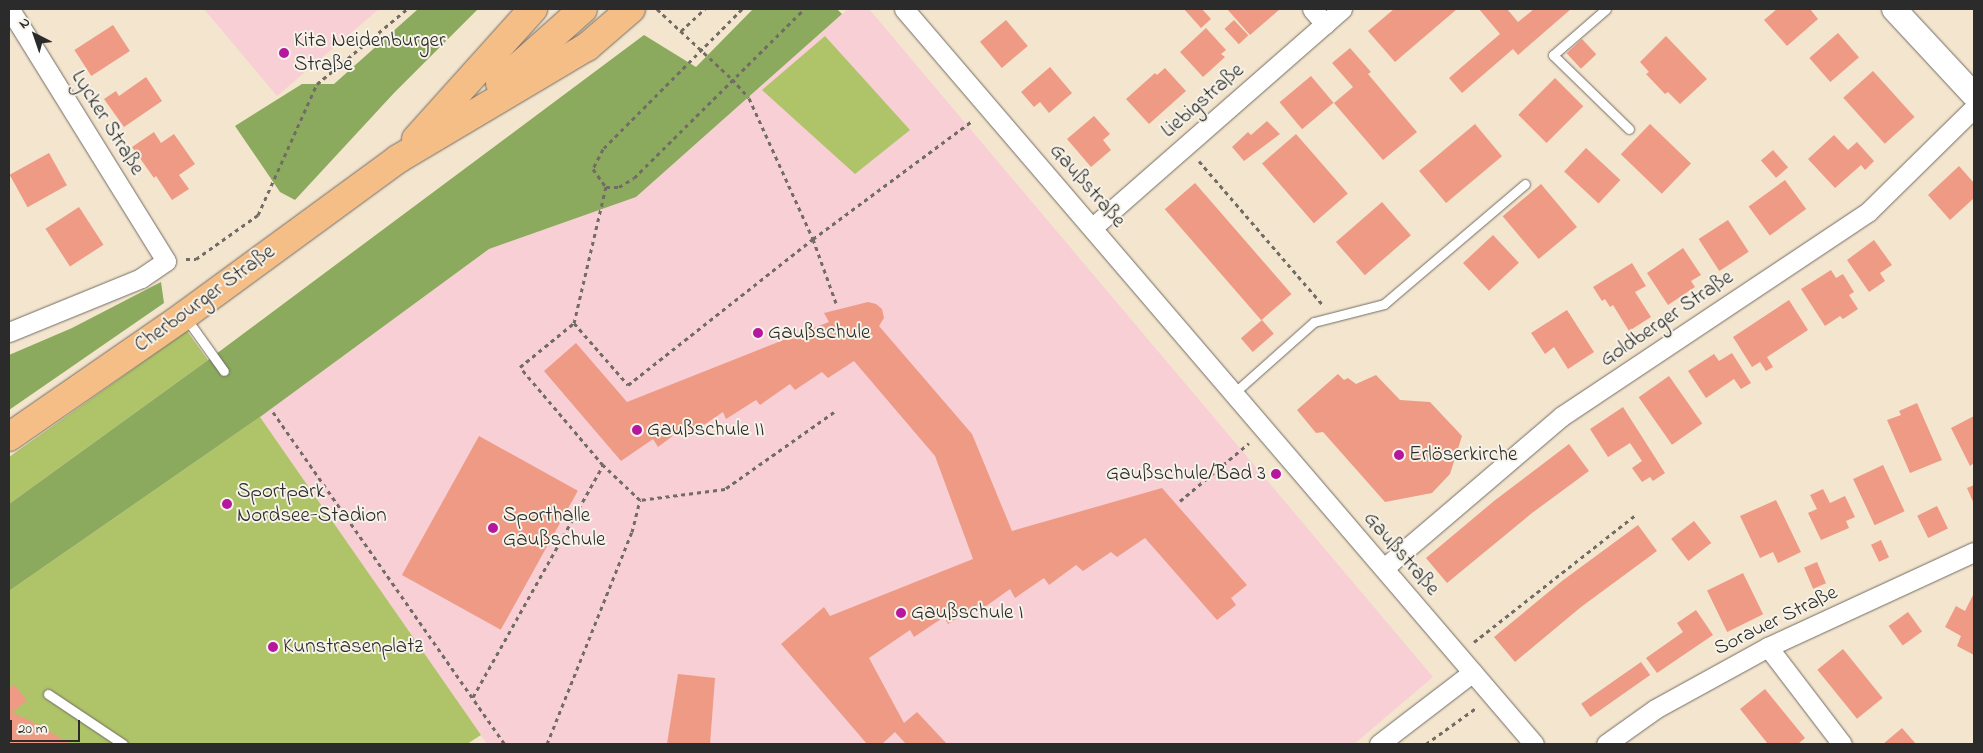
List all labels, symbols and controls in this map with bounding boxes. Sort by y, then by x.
north arrow [10,10,60,60]
text: N [14,12,35,34]
place label: Kita Neidenburger Straße [294,28,445,78]
marker: Kita Neidenburger Straße [278,47,290,59]
street label: Liebigstraße [1157,58,1249,144]
street label: Lycker Straße [65,66,149,180]
street label: Gaußstraße [1044,139,1130,233]
street label: Cherbourger Straße [130,240,280,358]
street label: Goldberger Straße [1596,265,1738,373]
place label: Gaußschule [768,320,870,346]
marker: Gaußschule [752,327,764,339]
place label: Gaußschule II [647,417,764,443]
marker: Gaußschule II [631,424,643,436]
place label: Erlöserkirche [1409,442,1517,468]
marker: Erlöserkirche [1393,449,1405,461]
place label: Gaußschule/Bad 3 [1106,461,1266,487]
marker: Gaußschule/Bad 3 [1270,468,1282,480]
place label: Sportpark Nordsee-Stadion [237,479,387,529]
marker: Sportpark Nordsee-Stadion [221,498,233,510]
place label: Sporthalle Gaußschule [503,503,605,553]
street label: Gaußstraße [1358,507,1444,601]
marker: Sporthalle Gaußschule [487,522,499,534]
street label: Sorauer Straße [1710,580,1842,662]
place label: Gaußschule I [911,600,1023,626]
marker: Gaußschule I [895,607,907,619]
place label: Kunstrasenplatz [283,634,423,660]
marker: Kunstrasenplatz [267,641,279,653]
scale bar [12,710,82,742]
text: 20 m [18,718,47,740]

